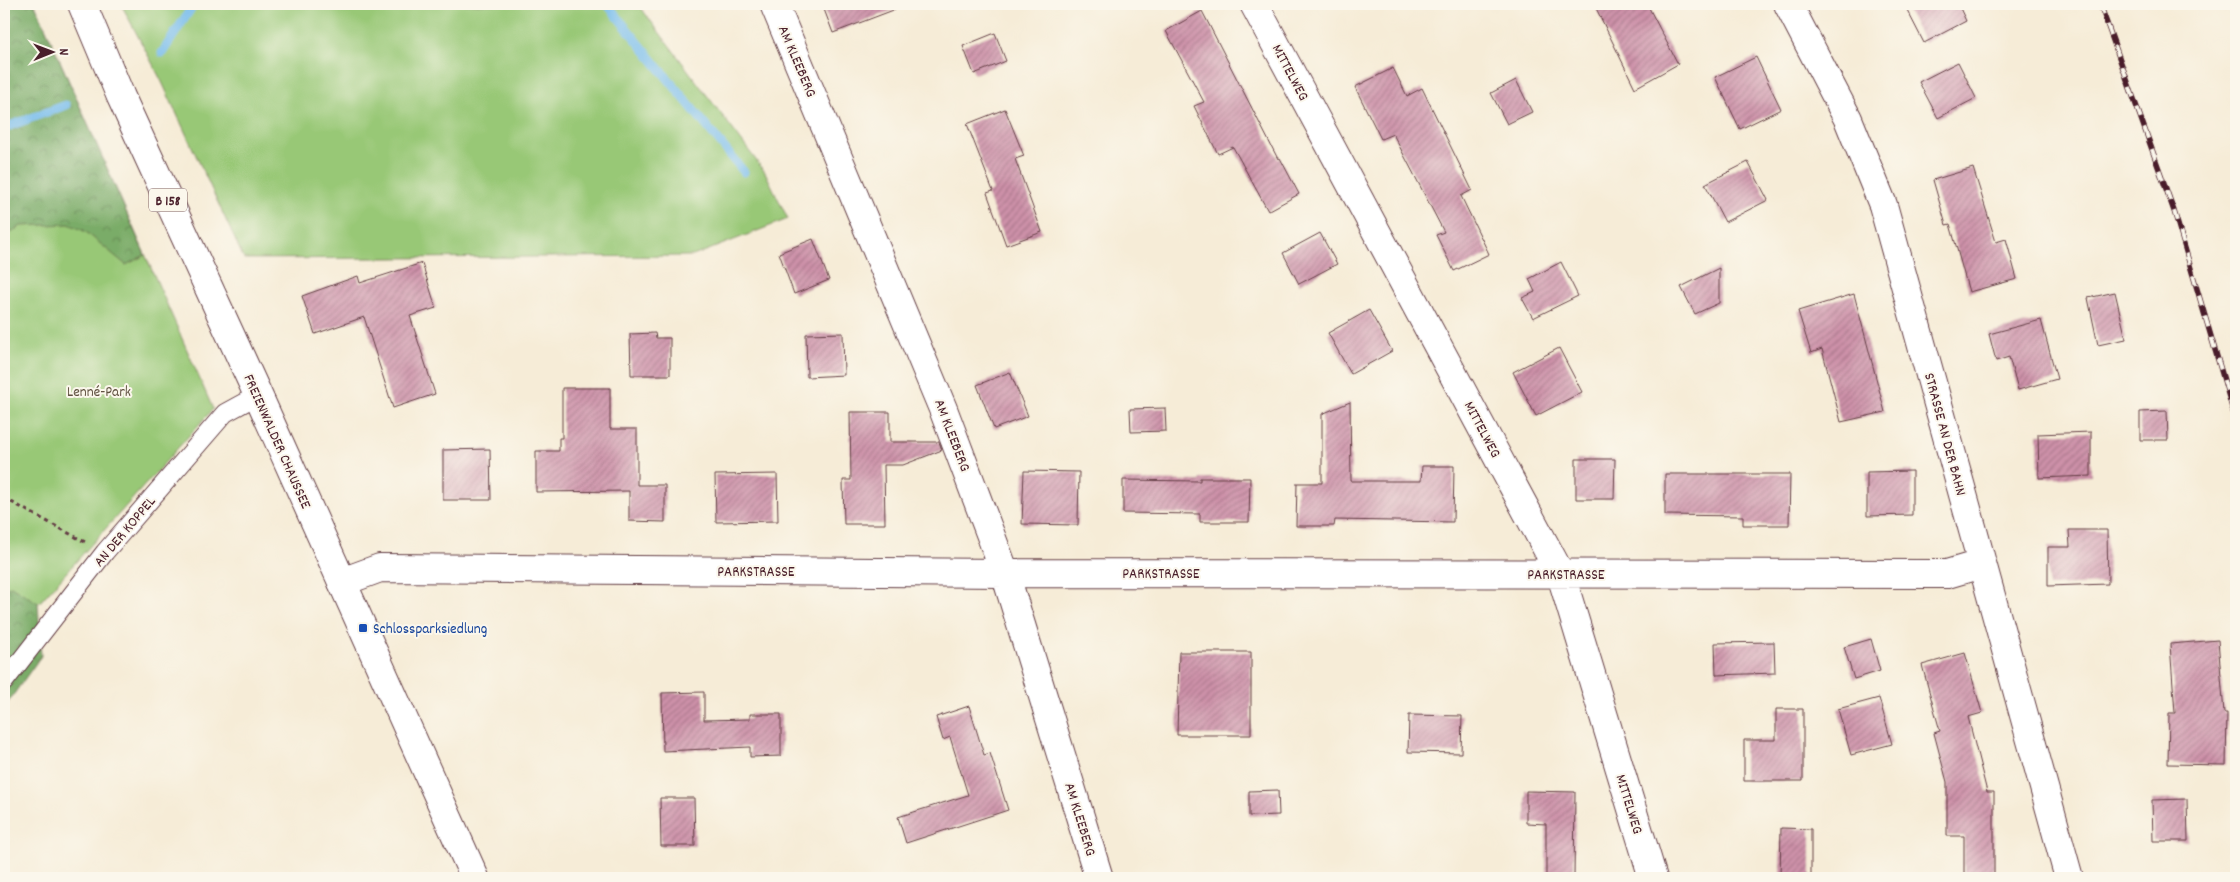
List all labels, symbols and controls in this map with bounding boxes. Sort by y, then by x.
street label: AM KLEEBERG [771,23,821,101]
north arrow [28,28,78,78]
street label: MITTELWEG [1265,41,1313,105]
text: N [53,48,73,56]
road number: B 158 [149,188,187,212]
street label: FREIENWALDER CHAUSSEE [237,371,316,513]
street label: STRASSE AN DER BAHN [1917,371,1971,498]
park label: Lenné-Park [67,382,131,404]
street label: AM KLEEBERG [927,396,975,475]
street label: MITTELWEG [1457,398,1505,462]
street label: AN DER KOPPEL [89,492,162,572]
street label: PARKSTRASSE [717,562,795,584]
street label: PARKSTRASSE [1122,564,1200,586]
street label: PARKSTRASSE [1527,565,1605,587]
place label: Schlossparksiedlung [373,619,487,641]
marker: Schlossparksiedlung [357,622,369,634]
street label: MITTELWEG [1609,772,1648,837]
street label: AM KLEEBERG [1057,780,1101,859]

